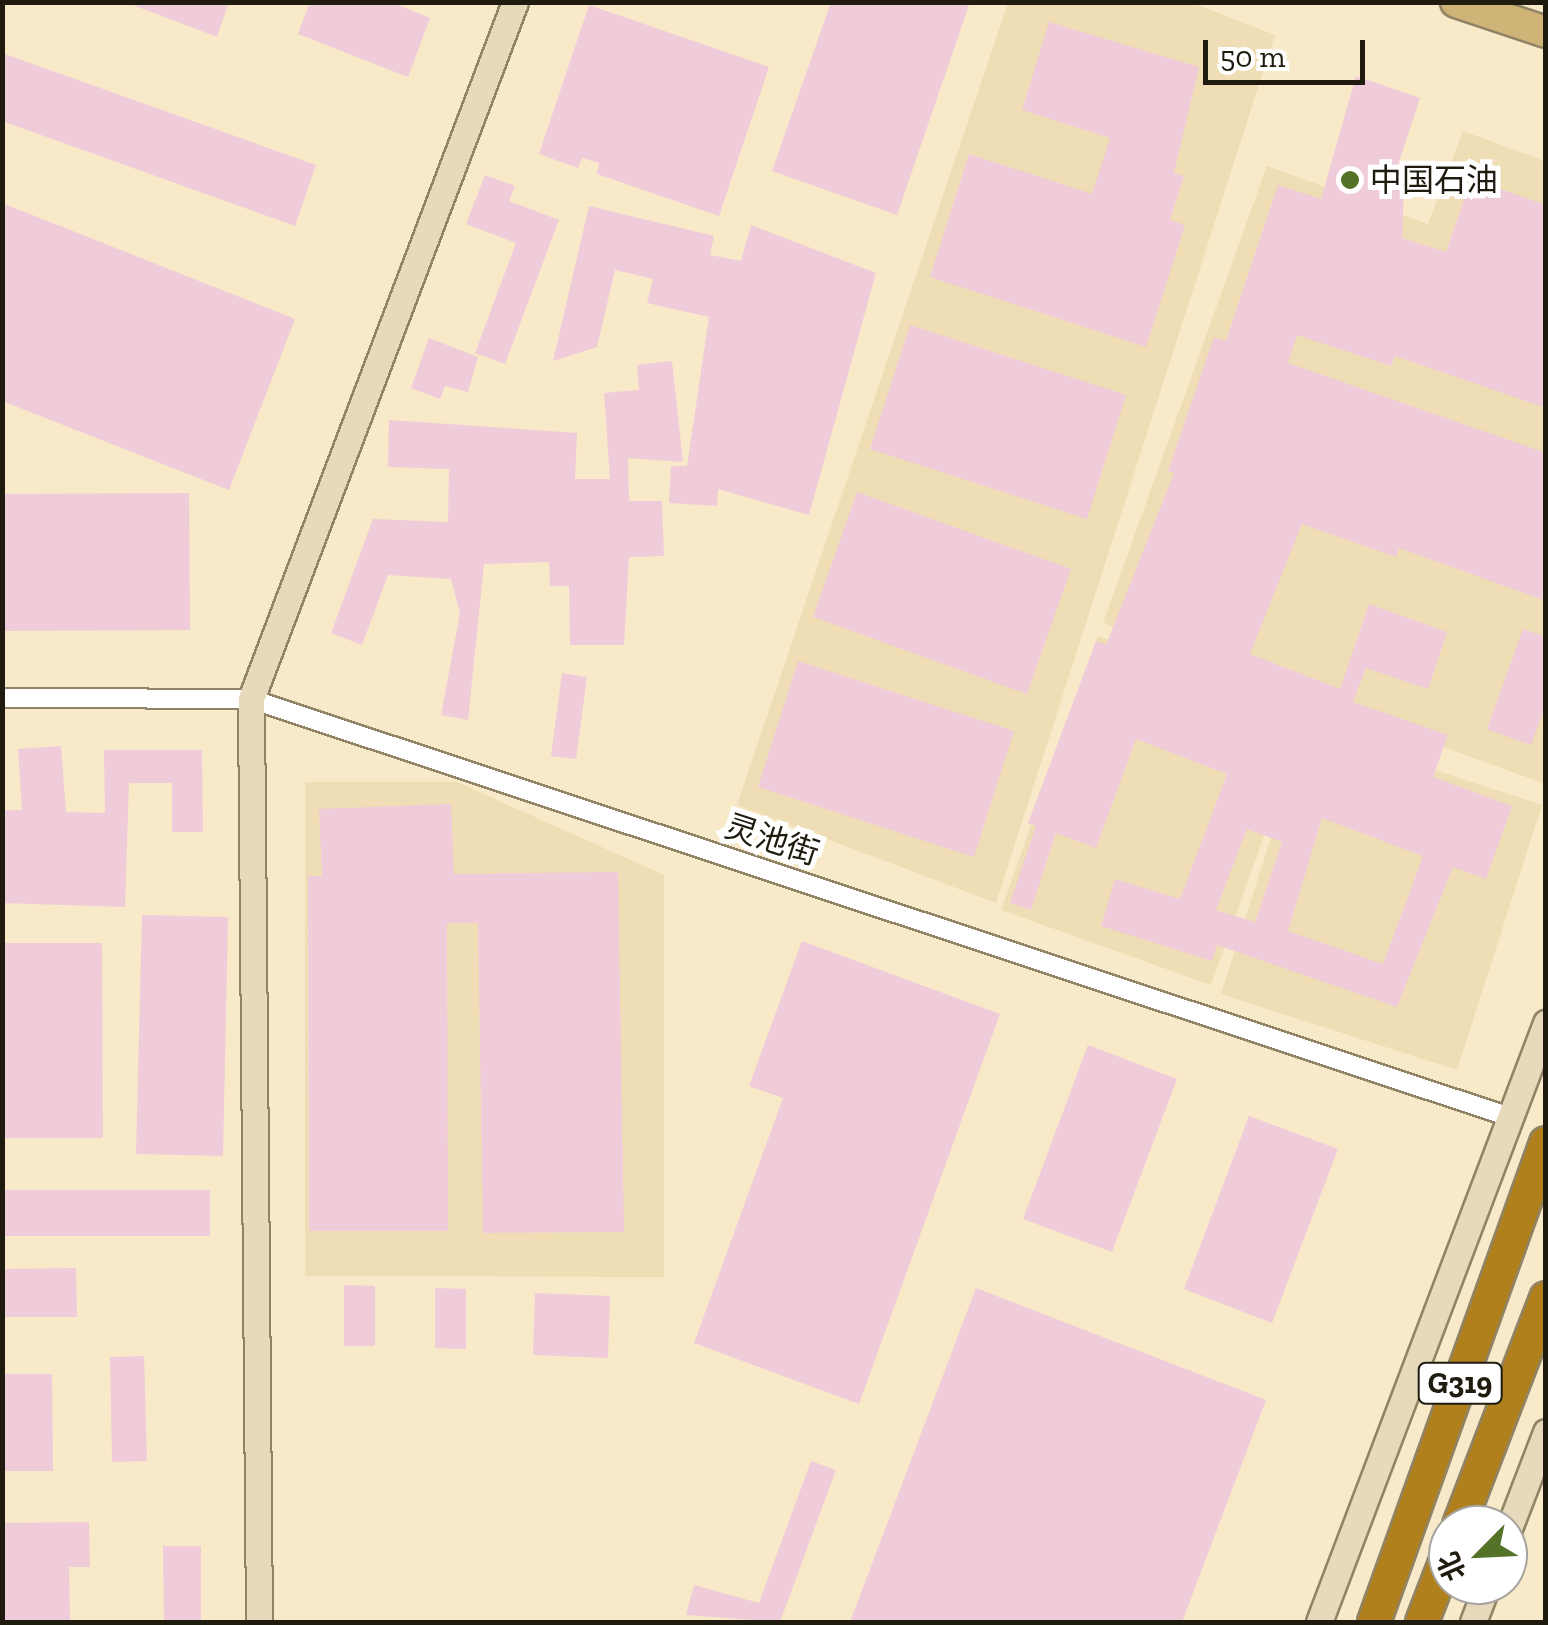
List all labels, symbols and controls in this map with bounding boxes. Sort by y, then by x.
scale bar [1208,20,1370,82]
text: 50 m [1220,39,1285,75]
place label: 中国石油 [1370,161,1498,199]
marker: 中国石油 [1339,169,1361,191]
street label: 灵池街 [720,807,824,873]
road number: G319 [1418,1358,1502,1408]
north arrow [1428,1505,1528,1605]
text: 北 [1431,1547,1473,1586]

